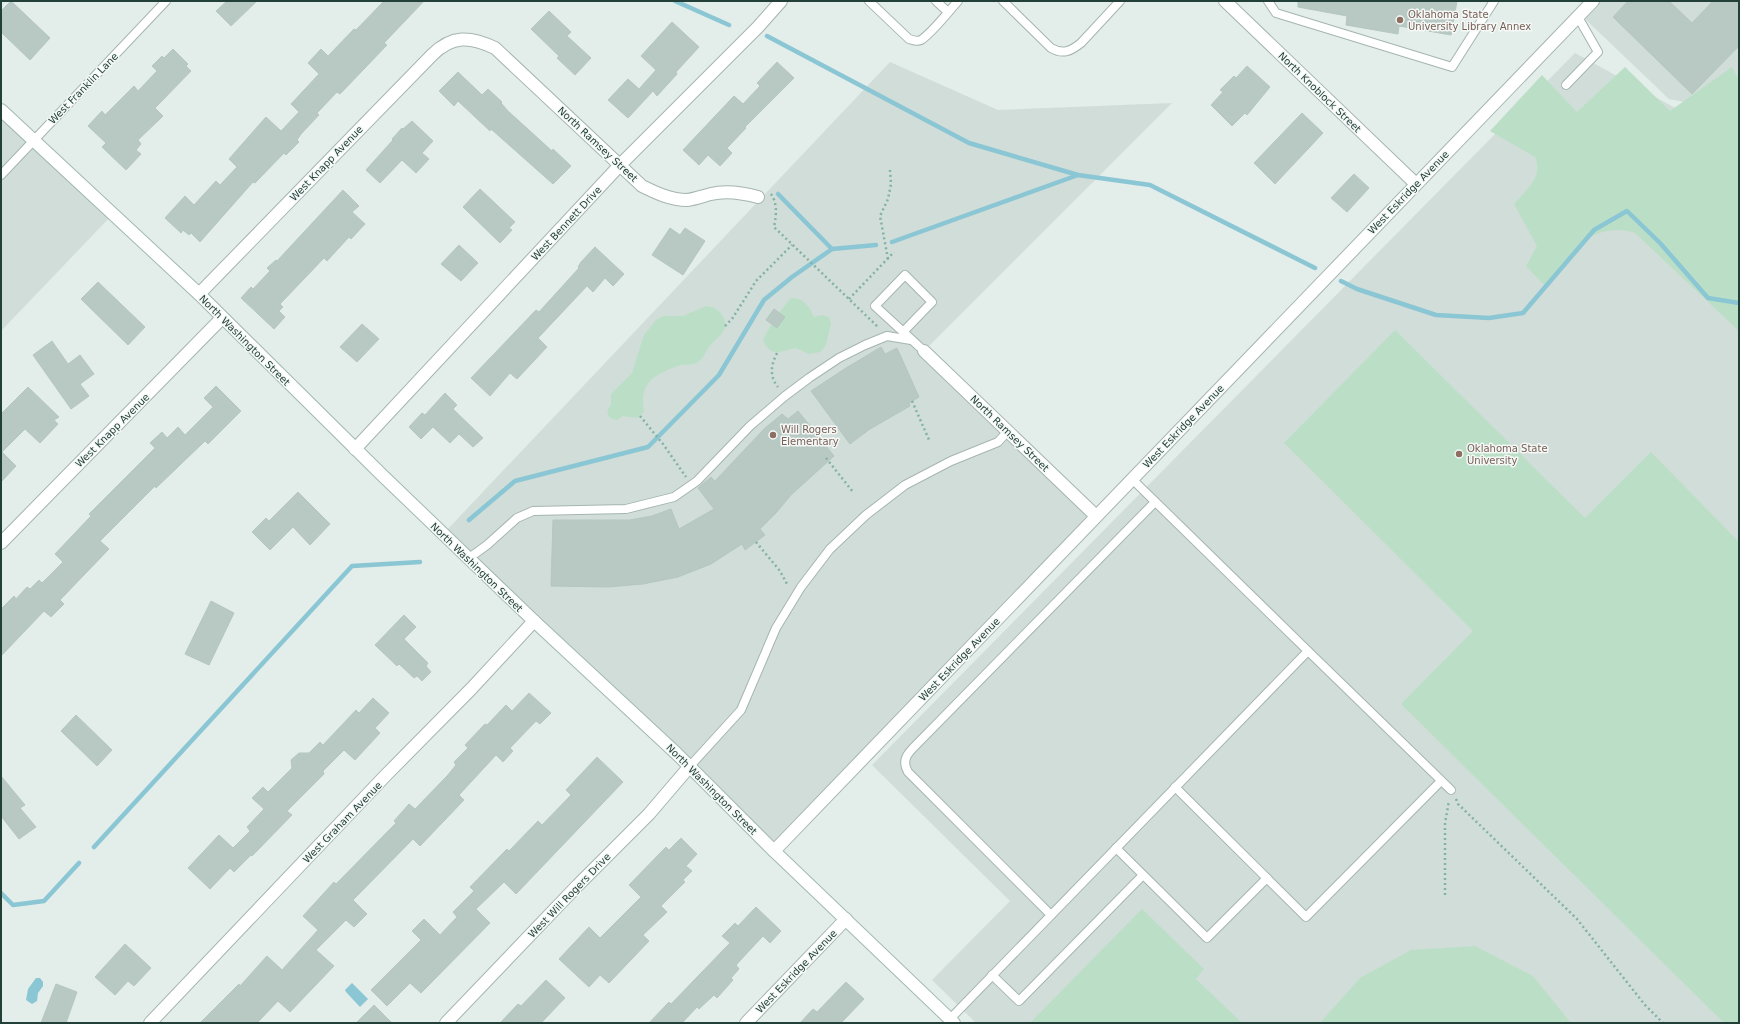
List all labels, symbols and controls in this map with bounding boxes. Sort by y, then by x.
place label: Oklahoma State University Library Annex [1408,9,1531,32]
marker: Oklahoma State University Library Annex [1395,15,1405,25]
street label: North Knoblock Street [1276,50,1363,135]
street label: West Franklin Lane [47,51,120,126]
street label: North Ramsey Street [556,105,640,184]
street label: West Knapp Avenue [288,124,365,203]
street label: West Eskridge Avenue [1366,149,1451,236]
street label: West Bennett Drive [529,184,604,263]
street label: North Washington Street [197,293,292,388]
street label: West Eskridge Avenue [1141,383,1226,470]
street label: West Knapp Avenue [73,391,152,470]
street label: North Ramsey Street [968,393,1051,474]
place label: Will Rogers Elementary [781,424,839,447]
marker: Will Rogers Elementary [768,430,778,440]
place label: Oklahoma State University [1467,443,1548,466]
marker: Oklahoma State University [1454,449,1464,459]
street label: North Washington Street [428,521,525,614]
street label: West Eskridge Avenue [917,616,1002,703]
street label: North Washington Street [664,742,759,837]
street label: West Graham Avenue [301,780,384,865]
street label: West Will Rogers Drive [526,851,613,940]
street label: West Eskridge Avenue [754,928,839,1015]

